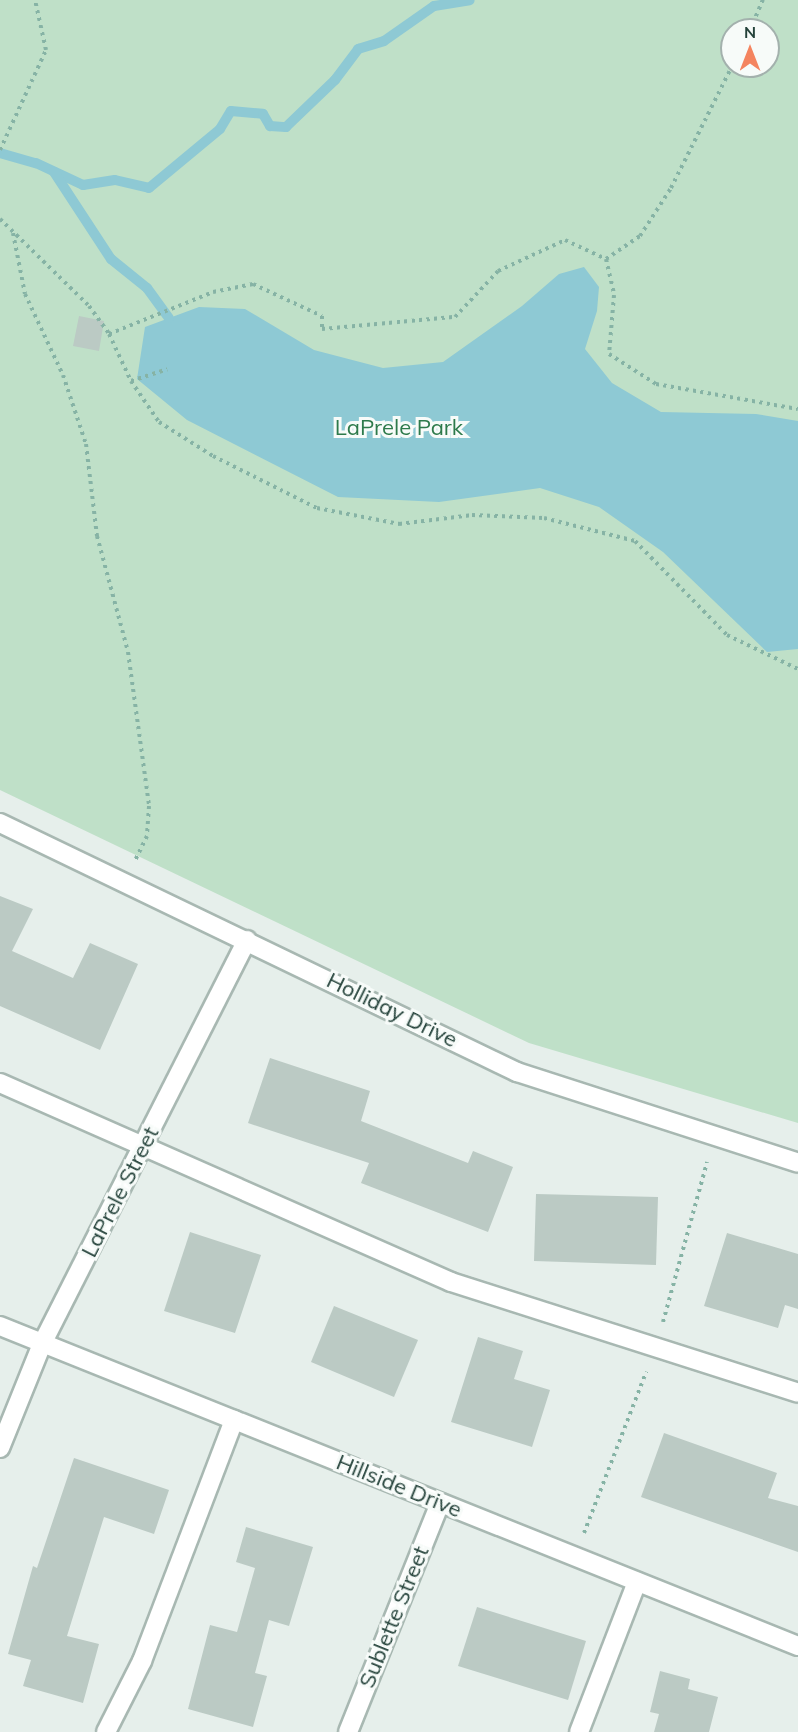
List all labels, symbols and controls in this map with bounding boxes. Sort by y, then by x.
north arrow [720,18,780,78]
text: N [744,22,756,42]
park label: LaPrele Park [335,415,463,441]
street label: Holliday Drive [322,967,462,1053]
street label: LaPrele Street [76,1122,164,1262]
street label: Hillside Drive [333,1449,465,1523]
street label: Sublette Street [354,1542,434,1692]

